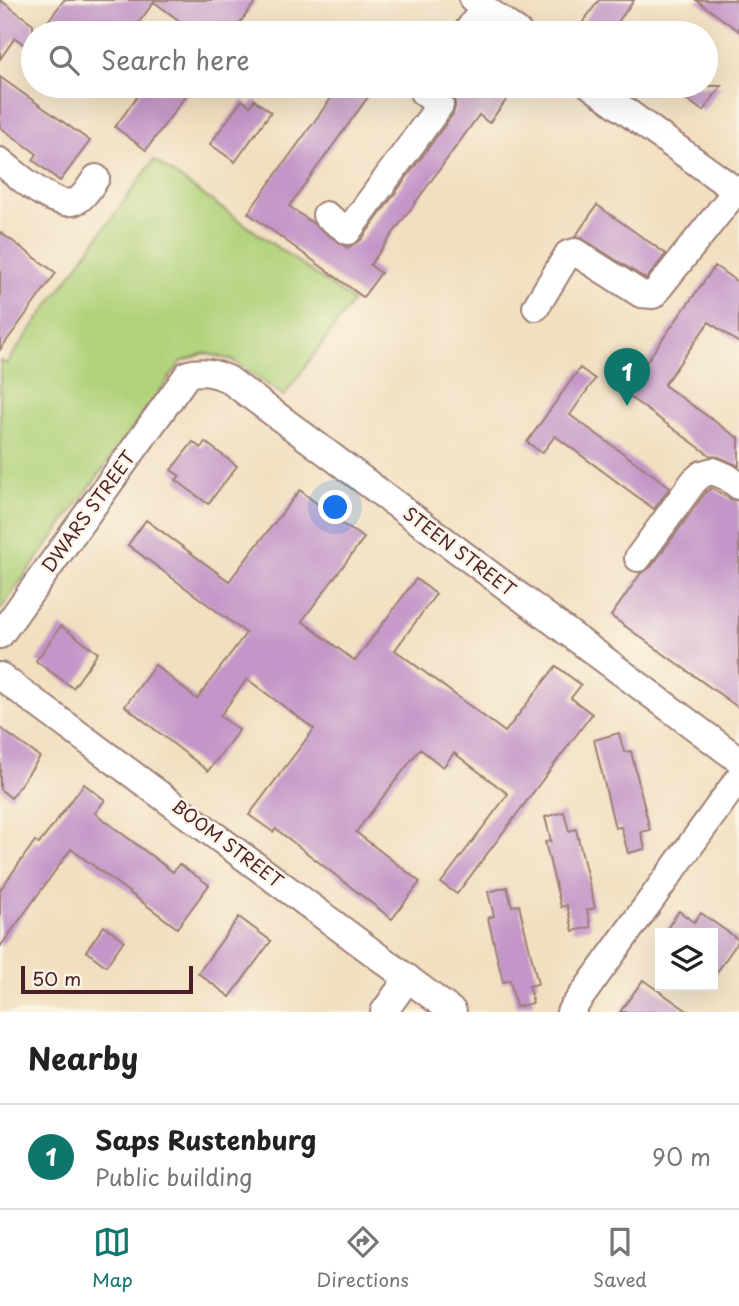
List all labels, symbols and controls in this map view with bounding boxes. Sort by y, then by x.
search box [21,21,718,98]
text: Search here [101,40,250,79]
icon: search [45,41,83,79]
pin: 1 [604,348,650,406]
street label: DWARS STREET [34,444,142,578]
your location [318,490,352,524]
street label: STEEN STREET [398,499,522,603]
street label: BOOM STREET [167,792,290,894]
map controls [655,928,718,991]
button: layers [655,928,718,991]
scale bar [21,963,192,995]
text: 50 m [32,964,81,992]
text: Nearby [28,1035,138,1080]
text: Saps Rustenburg [95,1120,316,1159]
text: 1 [46,1139,57,1174]
text: 90 m [652,1139,711,1174]
text: Public building [95,1159,252,1194]
tab: Map [92,1223,133,1293]
tab: Directions [317,1223,409,1293]
tab: Saved [593,1223,647,1293]

